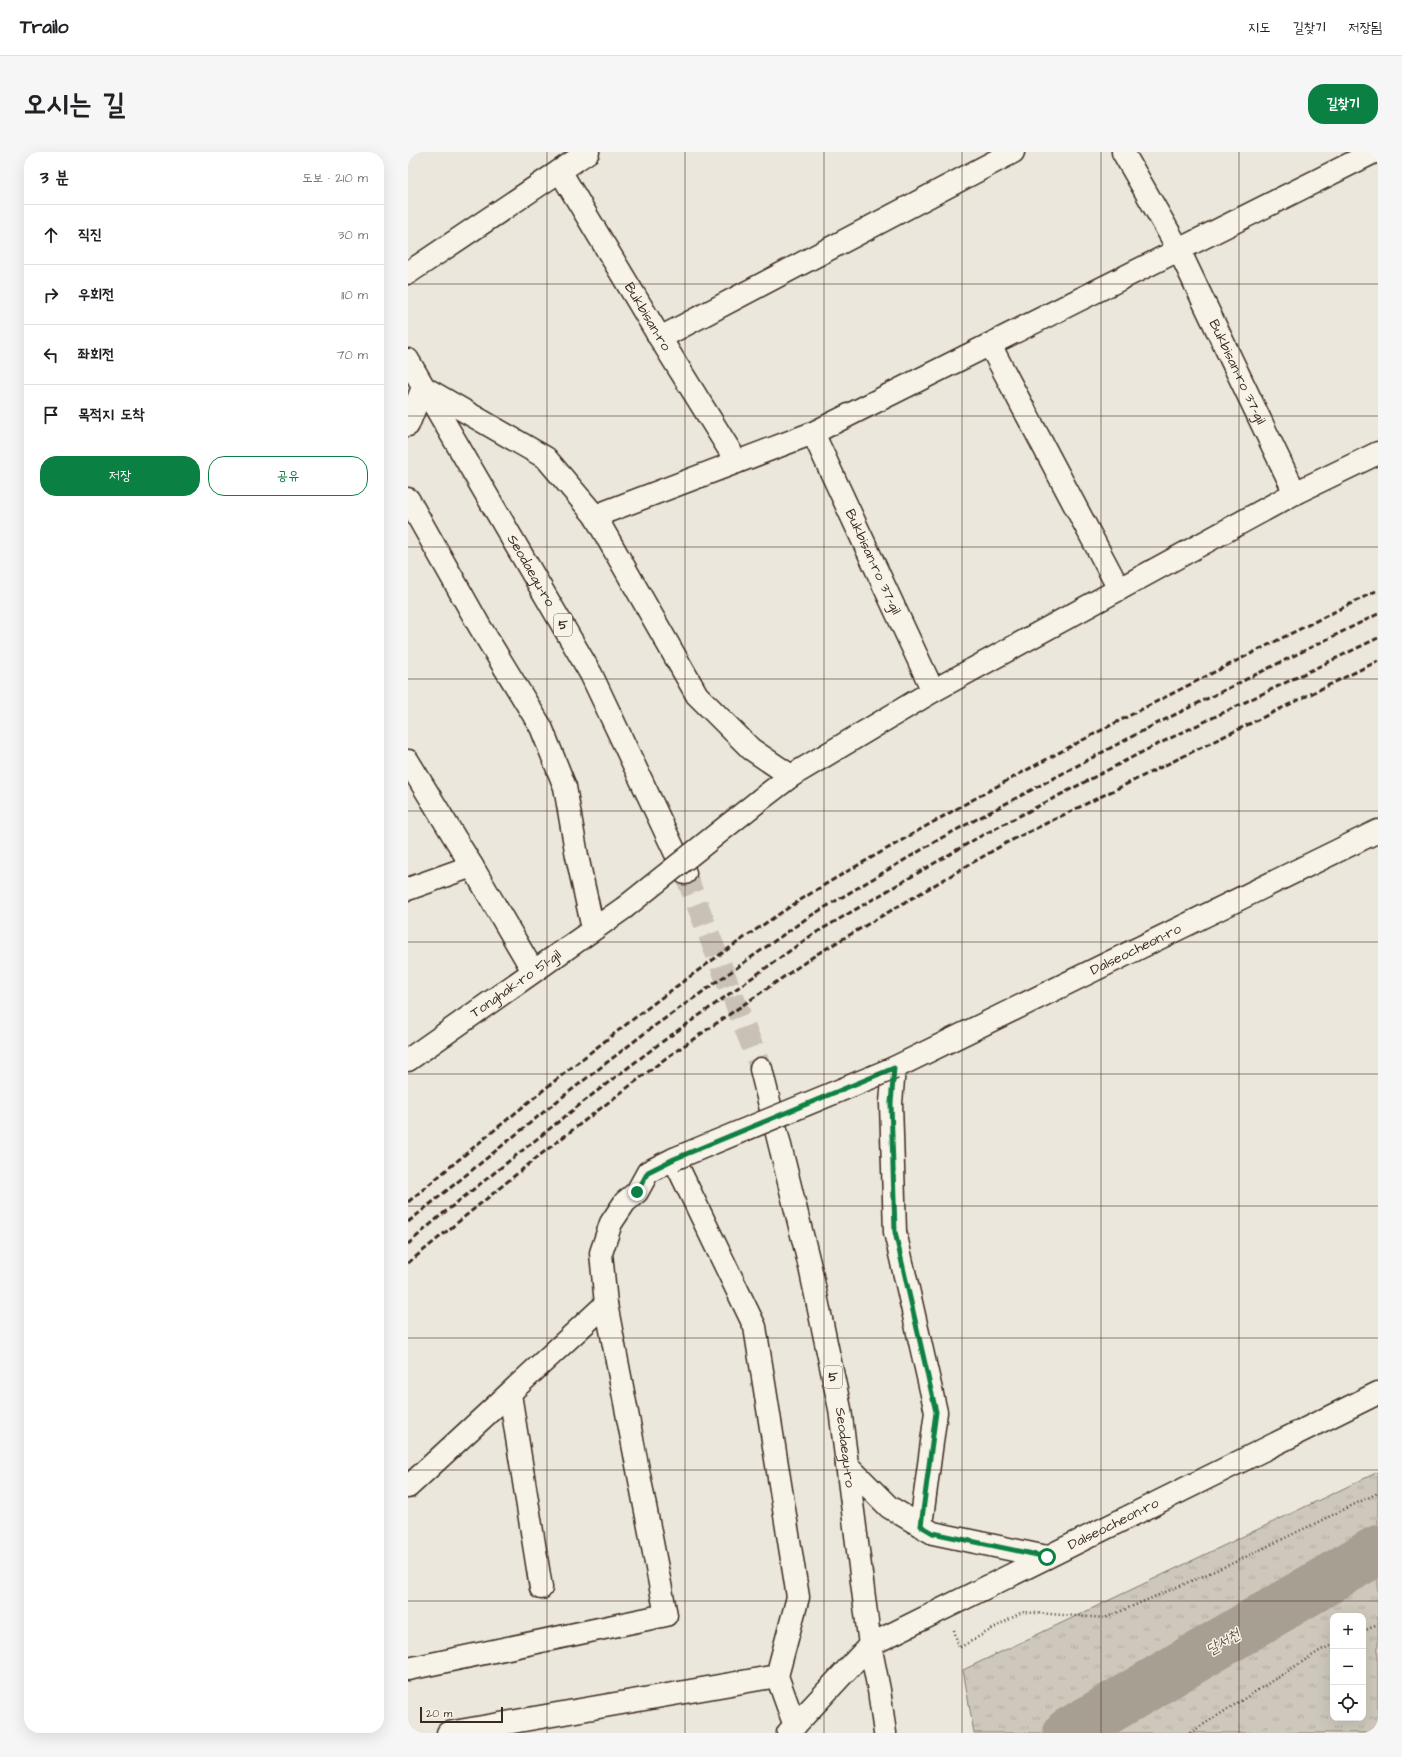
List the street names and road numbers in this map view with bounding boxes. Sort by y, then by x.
street label: Bukbisan-ro [619,279,676,355]
street label: Bukbisan-ro 37-gil [1204,316,1271,428]
street label: Bukbisan-ro 37-gil [840,506,906,618]
street label: Seodaegu-ro [502,531,560,611]
road number: 5 [554,614,572,636]
street label: Dalseocheon-ro [1087,919,1185,980]
street label: Tonghak-ro 51-gil [467,945,565,1023]
road number: 5 [824,1366,842,1388]
street label: Seodaegu-ro [830,1406,860,1489]
street label: Dalseocheon-ro [1065,1493,1162,1555]

